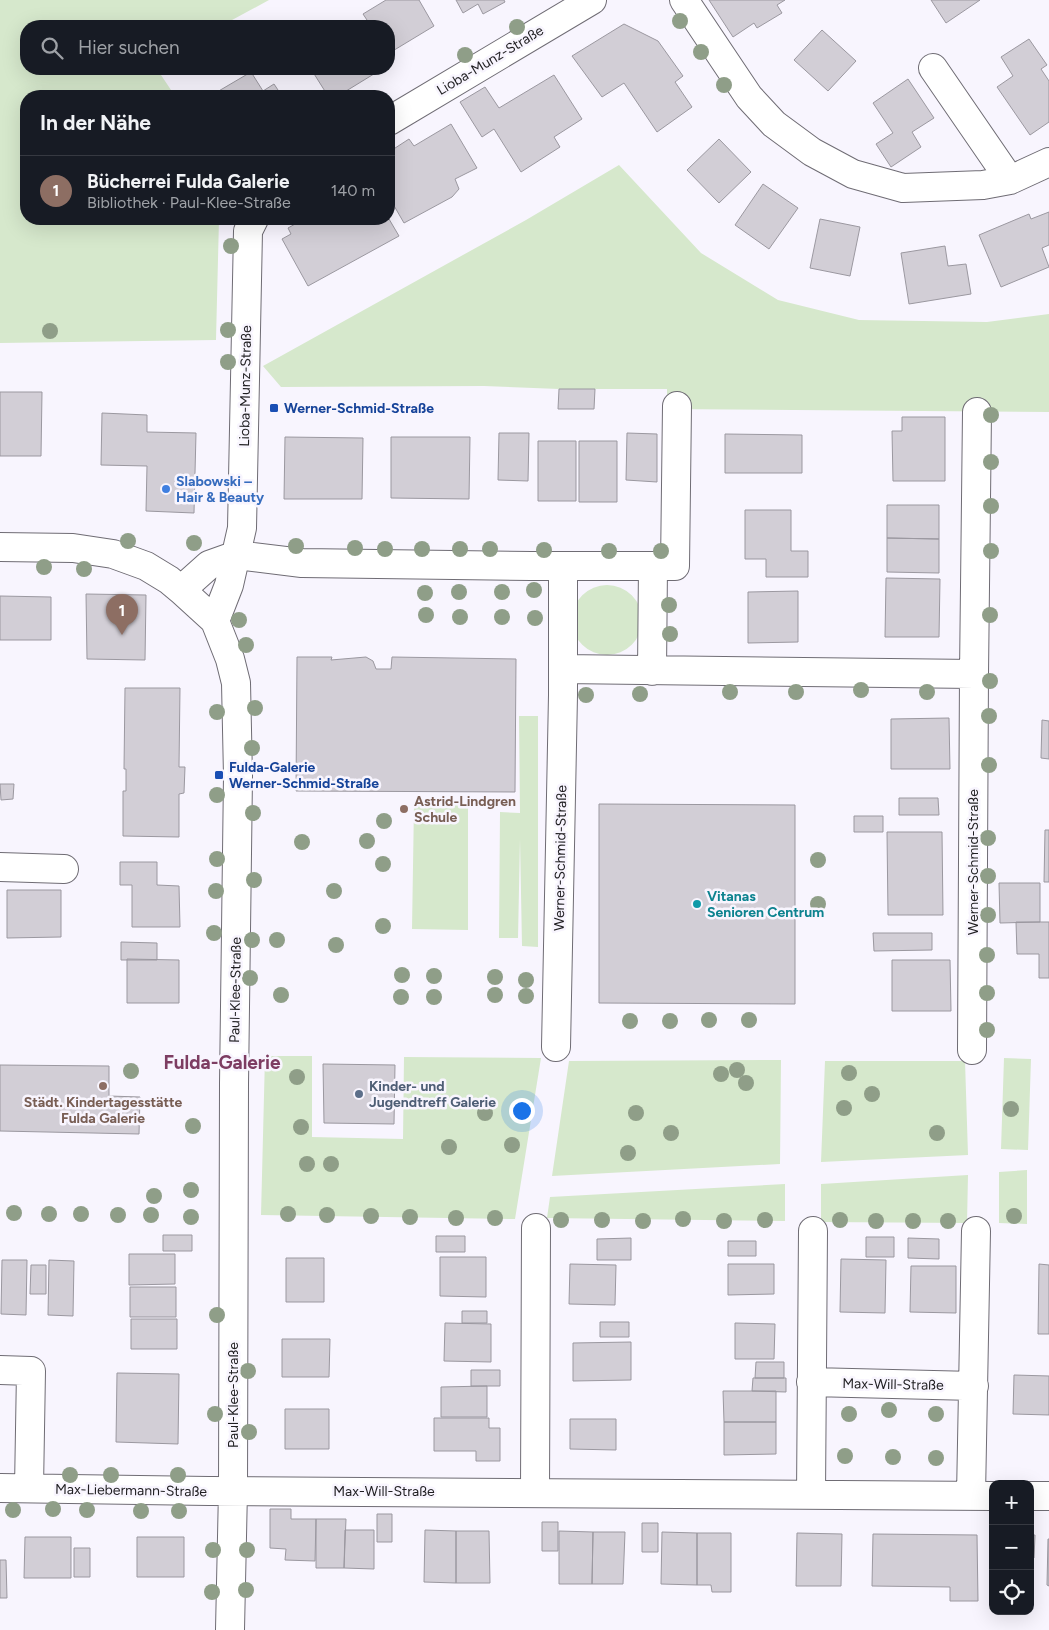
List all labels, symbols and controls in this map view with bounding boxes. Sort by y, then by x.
search box [20,20,395,75]
street label: Lioba-Munz-Straße [434,22,547,99]
icon: search [38,34,66,62]
text: Hier suchen [78,36,179,59]
text: In der Nähe [40,110,151,135]
text: Bücherrei Fulda Galerie [87,170,289,193]
text: 1 [53,181,59,200]
text: 140 m [331,181,375,200]
text: Bibliothek · Paul-Klee-Straße [87,193,291,212]
street label: Lioba-Munz-Straße [236,325,255,447]
place label: Werner-Schmid-Straße [284,400,434,417]
marker: Werner-Schmid-Straße [268,402,280,414]
place label: Slabowski – Hair & Beauty [176,473,265,506]
marker: Slabowski – Hair & Beauty [160,483,172,495]
pin: 1 [106,594,138,635]
place label: Fulda-Galerie Werner-Schmid-Straße [229,759,379,792]
marker: Fulda-Galerie Werner-Schmid-Straße [213,769,225,781]
street label: Werner-Schmid-Straße [551,785,570,931]
street label: Werner-Schmid-Straße [965,789,982,935]
place label: Astrid-Lindgren Schule [414,793,516,826]
marker: Astrid-Lindgren Schule [398,803,410,815]
place label: Vitanas Senioren Centrum [707,888,824,921]
marker: Vitanas Senioren Centrum [691,898,703,910]
street label: Paul-Klee-Straße [226,937,245,1043]
district label: Fulda-Galerie [163,1051,281,1074]
place label: Kinder- und Jugendtreff Galerie [369,1078,496,1111]
marker: Städt. Kindertagesstätte Fulda Galerie [97,1080,109,1092]
marker: Kinder- und Jugendtreff Galerie [353,1088,365,1100]
place label: Städt. Kindertagesstätte Fulda Galerie [24,1094,183,1127]
your location [509,1098,535,1124]
street label: Paul-Klee-Straße [225,1342,242,1448]
street label: Max-Will-Straße [842,1375,944,1394]
map controls [989,1480,1034,1615]
button: + [989,1480,1034,1525]
street label: Max-Liebermann-Straße [55,1481,207,1500]
street label: Max-Will-Straße [333,1483,435,1500]
button: − [989,1525,1034,1570]
button: locate [989,1570,1034,1615]

